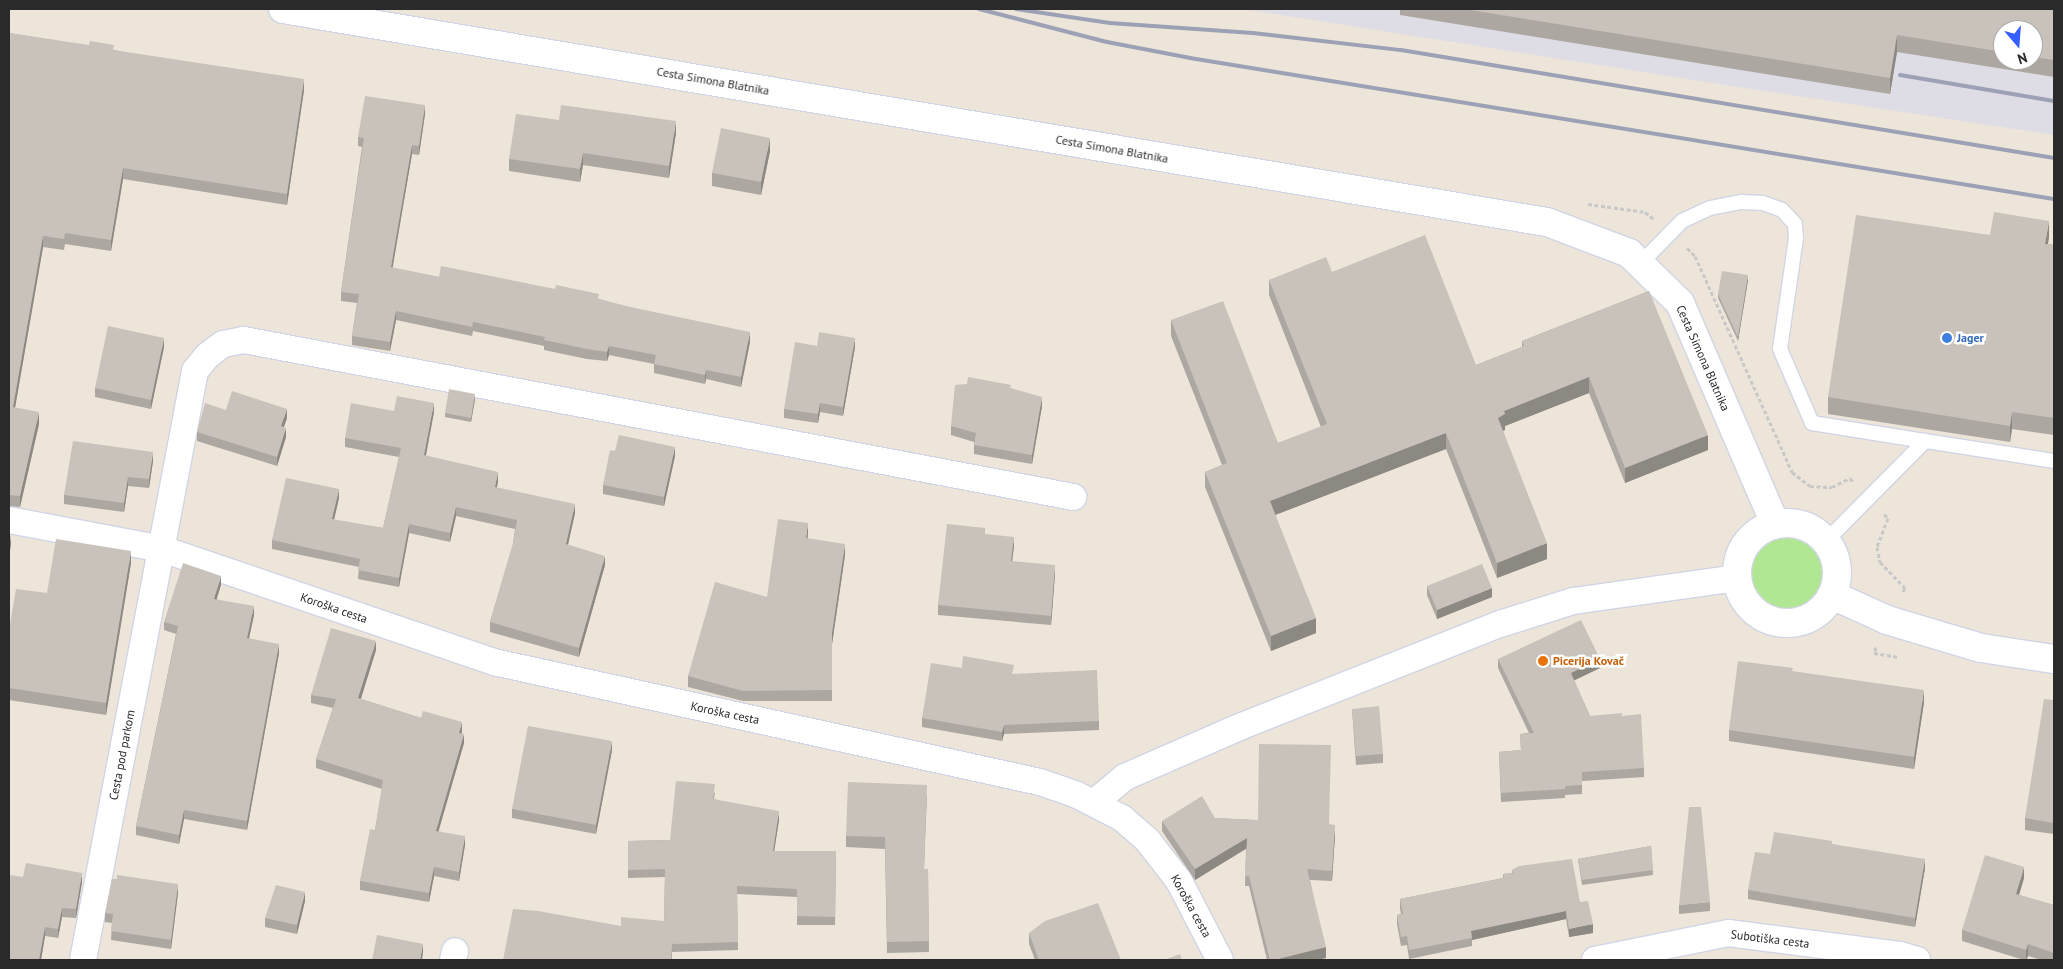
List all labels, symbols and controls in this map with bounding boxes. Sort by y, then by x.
north arrow [1993,20,2043,70]
text: N [2015,48,2029,68]
street label: Cesta Simona Blatnika [655,64,771,98]
street label: Cesta Simona Blatnika [1054,132,1170,166]
street label: Cesta Simona Blatnika [1673,303,1733,413]
place label: Jager [1957,331,1984,345]
marker: Jager [1941,332,1953,344]
street label: Koroška cesta [299,590,369,626]
place label: Picerija Kovač [1553,654,1624,668]
marker: Picerija Kovač [1537,655,1549,667]
street label: Koroška cesta [689,699,761,727]
street label: Cesta pod parkom [106,709,138,801]
street label: Koroška cesta [1168,872,1214,940]
street label: Subotiška cesta [1730,927,1810,951]

